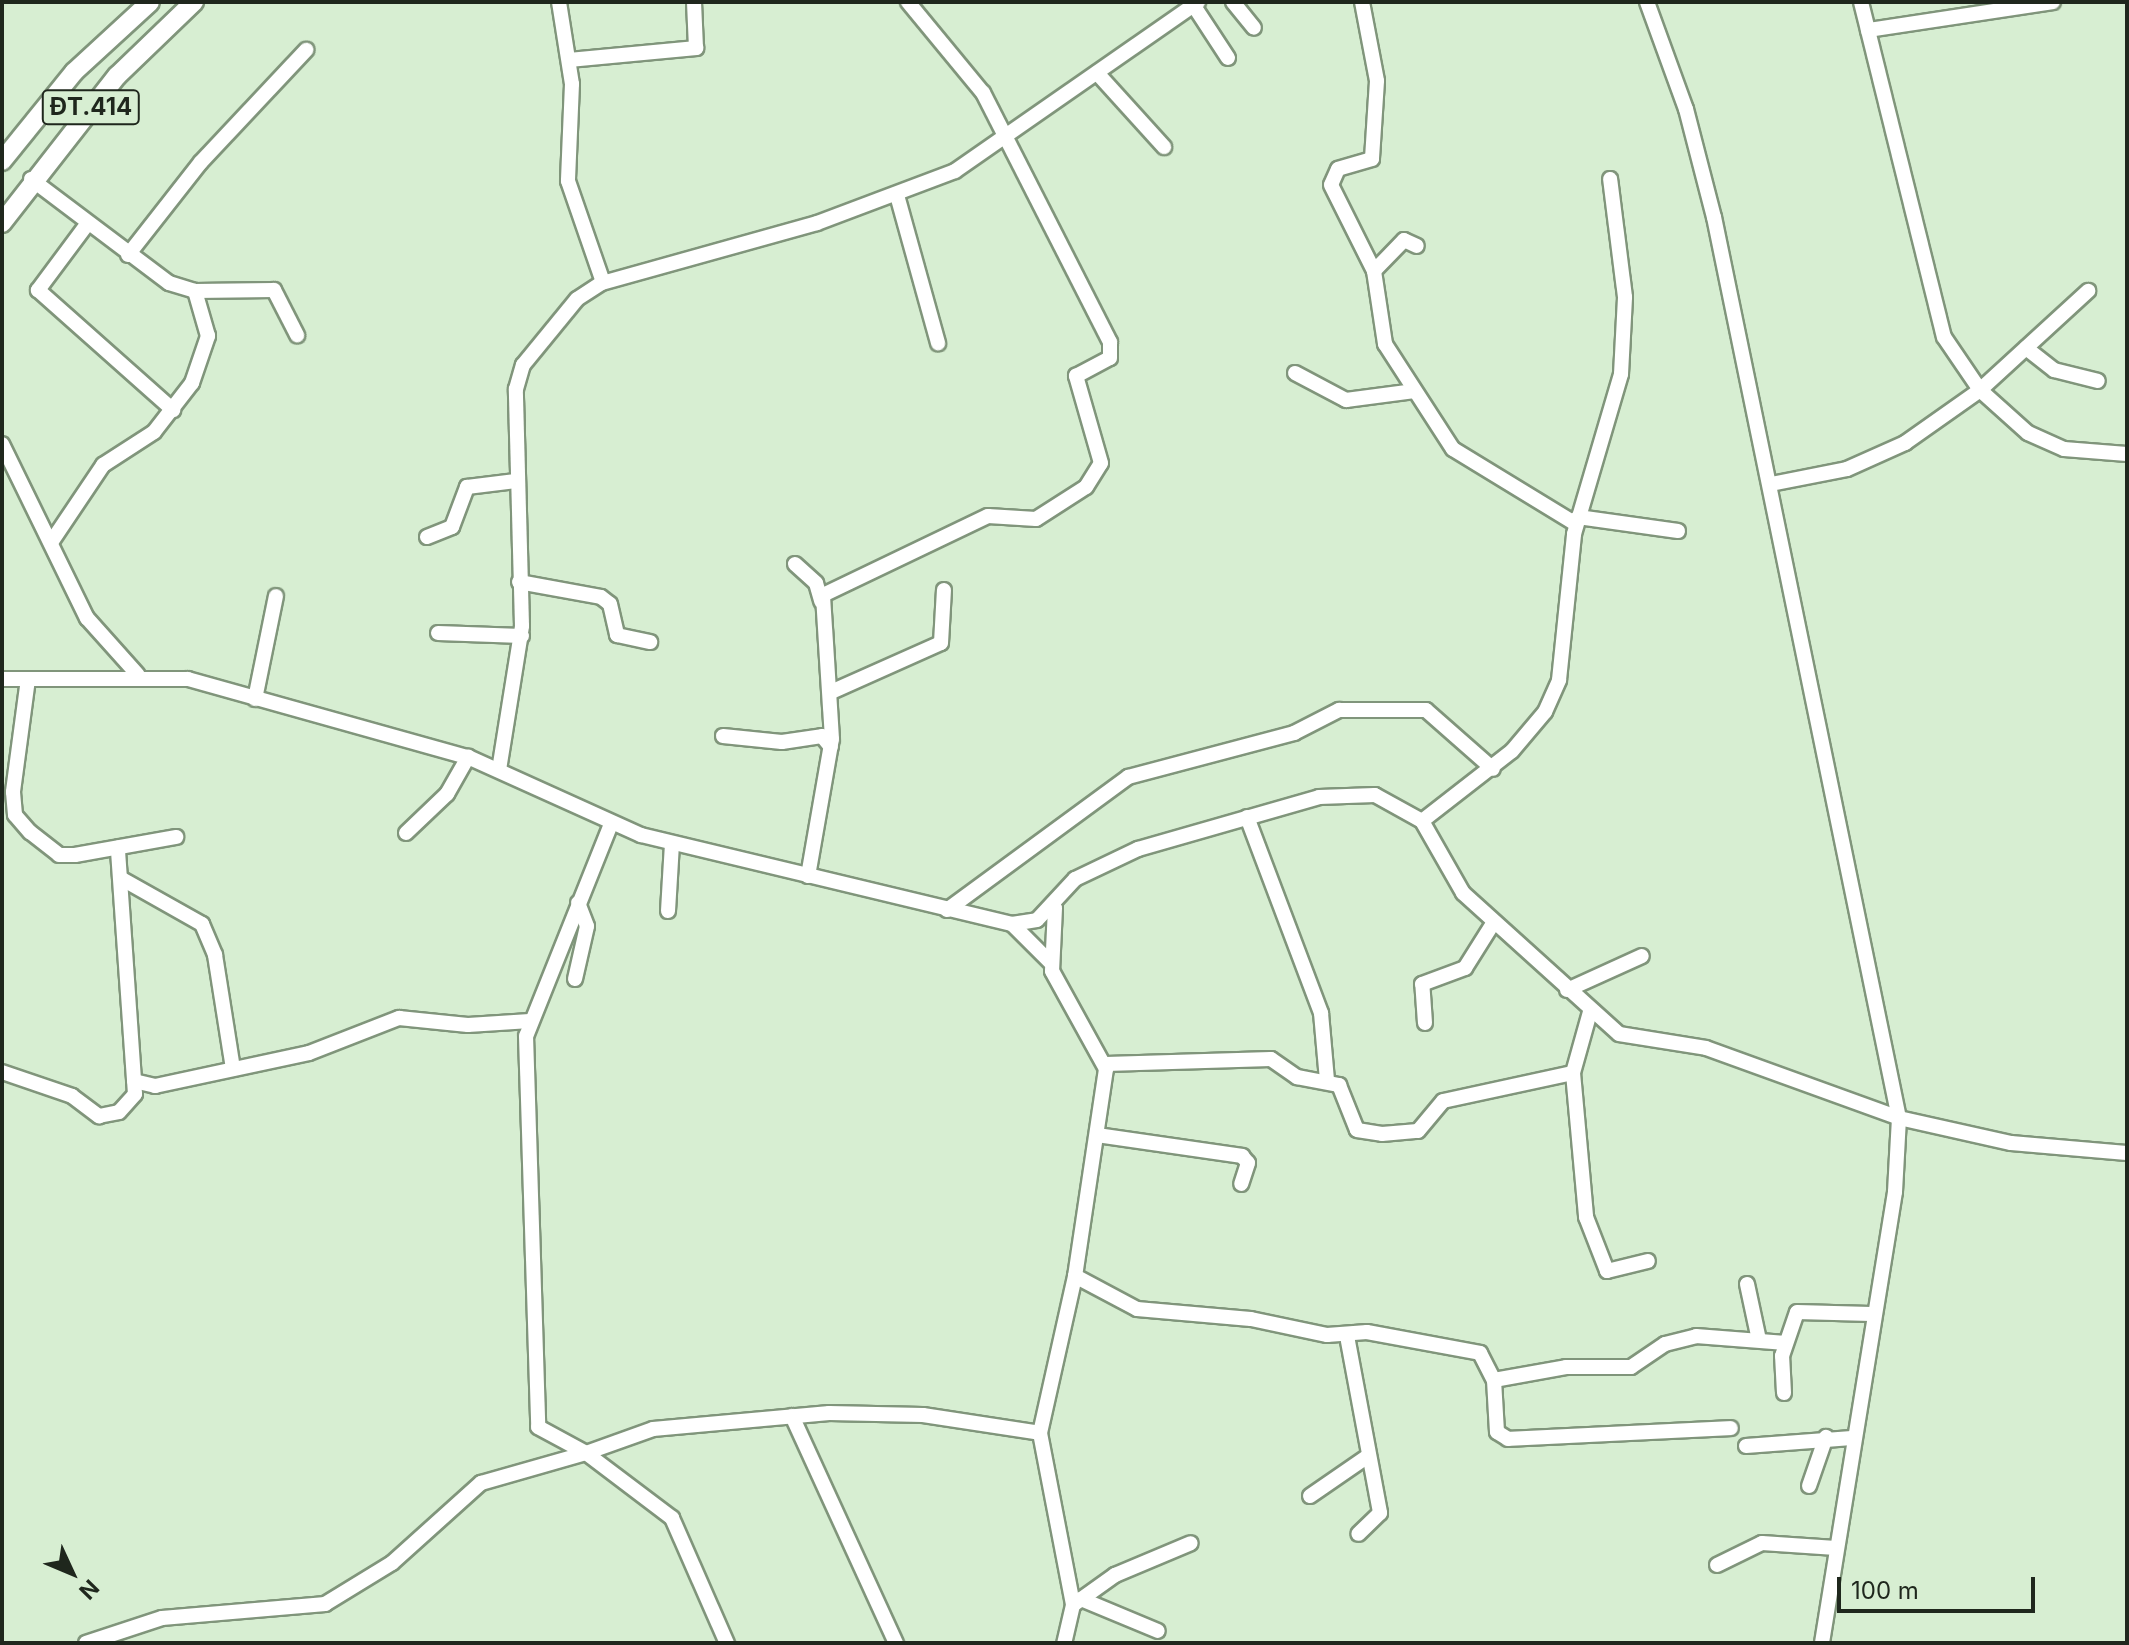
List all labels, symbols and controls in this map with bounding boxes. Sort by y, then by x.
road number: ĐT.414 [41,87,141,127]
north arrow [32,1533,112,1613]
scale bar [1841,1561,2039,1611]
text: N [74,1575,104,1605]
text: 100 m [1851,1576,1919,1605]

